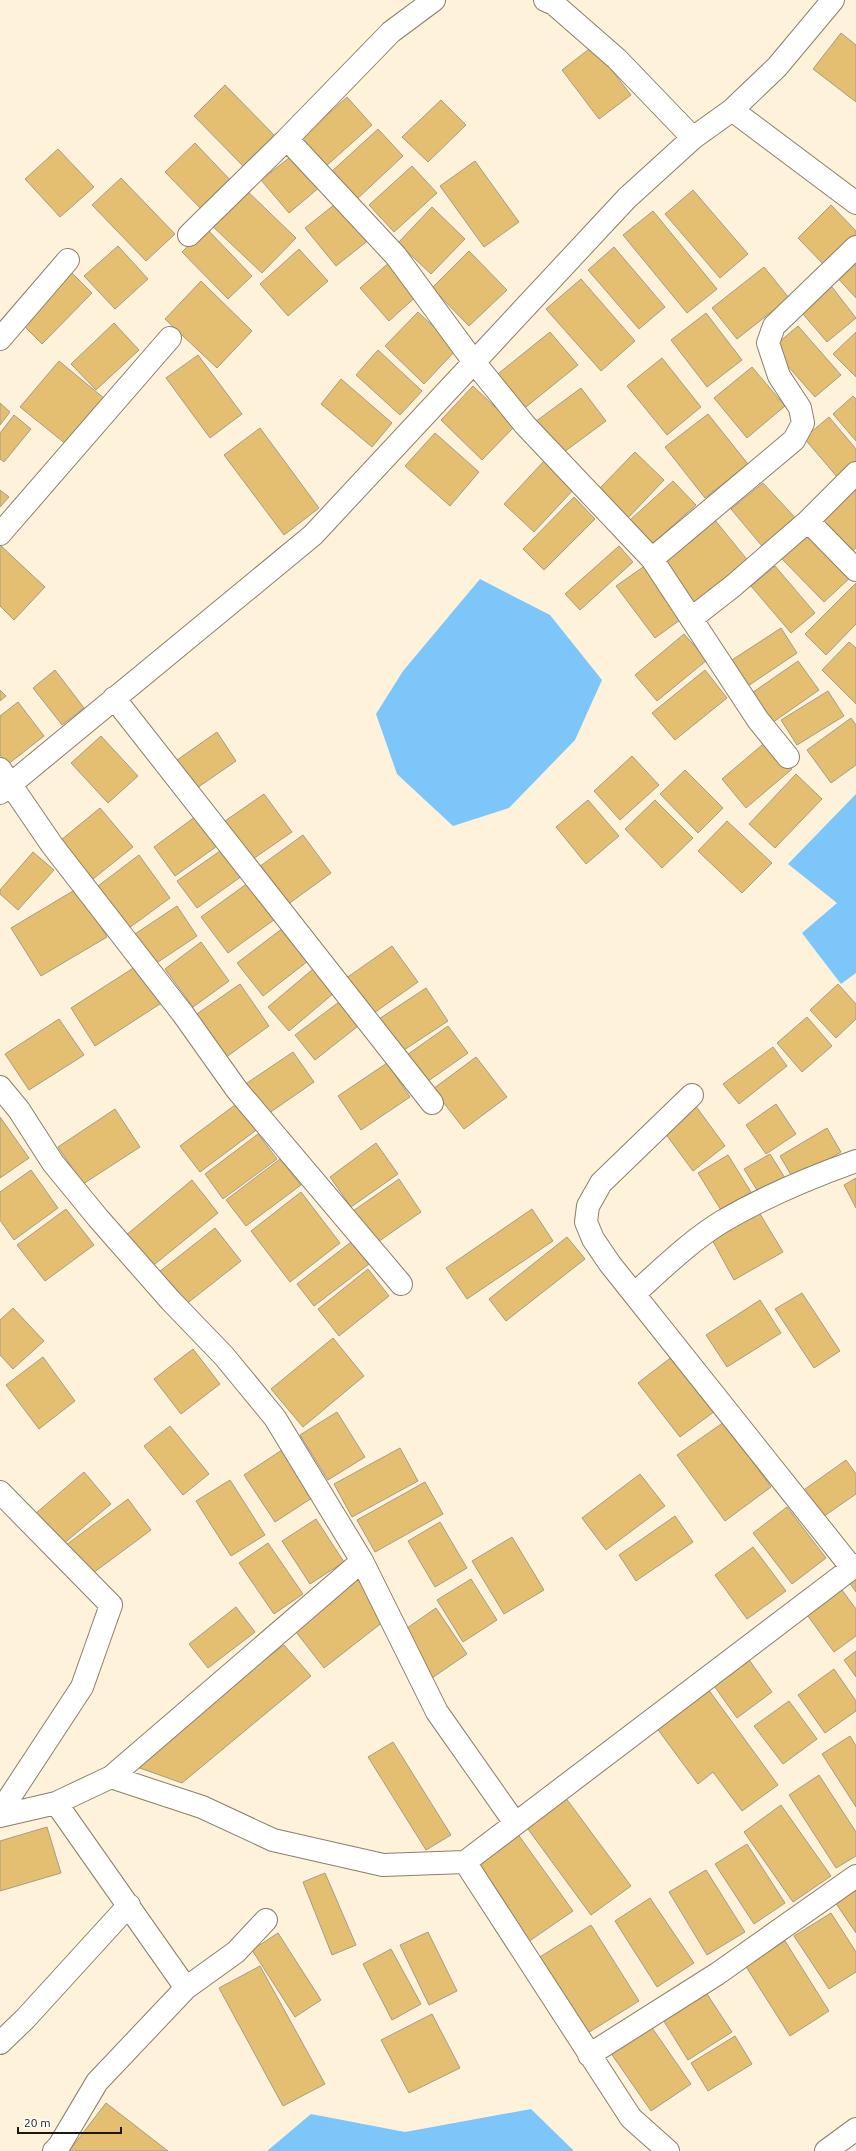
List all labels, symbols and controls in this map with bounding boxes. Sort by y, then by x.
scale bar [18,2109,121,2135]
text: 20 m [24,2116,51,2129]

